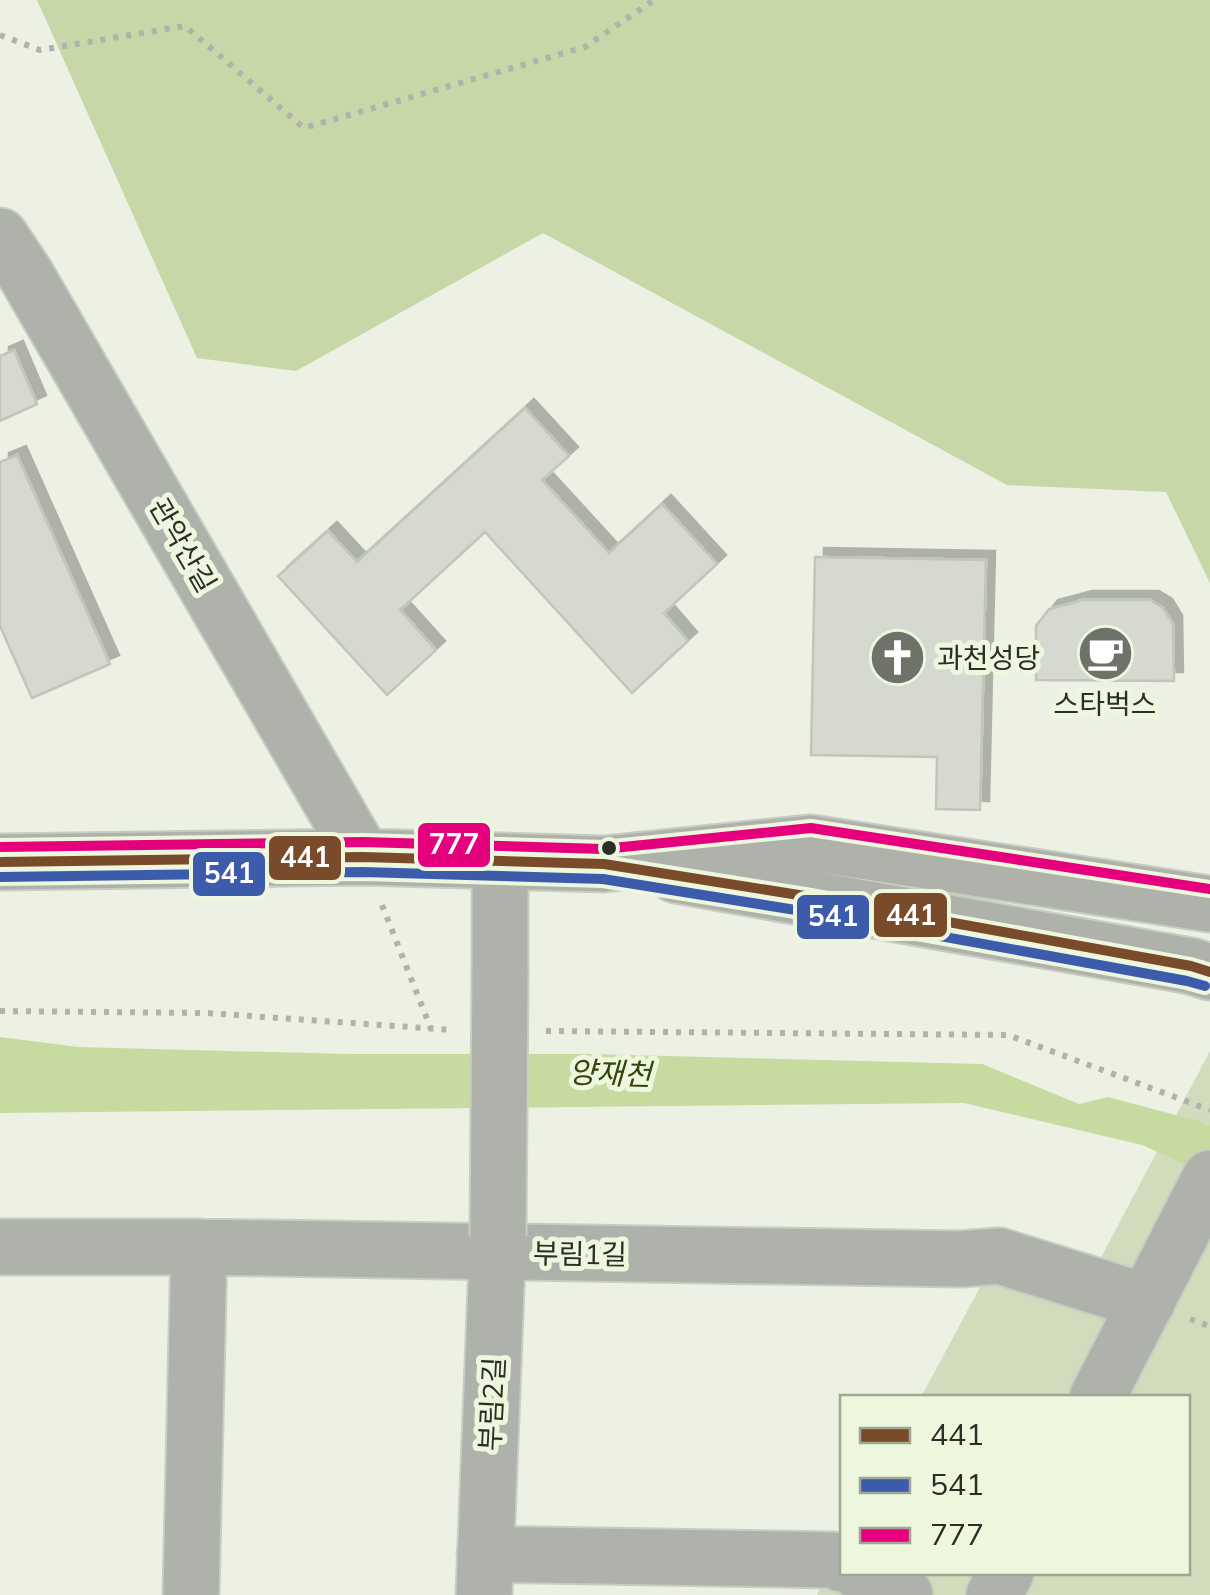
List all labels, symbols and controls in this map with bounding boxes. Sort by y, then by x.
street label: 관악산길 [143,491,224,598]
cafe icon: 스타벅스 [1075,623,1135,683]
church icon: 과천성당 [868,628,928,688]
place label: 과천성당 [937,640,1040,675]
place label: 스타벅스 [1053,686,1157,721]
line badge: 777 [416,821,492,869]
text: 777 [429,826,479,861]
line badge: 441 [267,834,343,882]
unlabelled marker [599,838,619,858]
text: 441 [280,839,330,874]
line badge: 541 [191,850,267,898]
text: 541 [204,855,254,890]
line badge: 441 [872,891,949,939]
line badge: 541 [795,893,871,941]
text: 441 [886,897,936,932]
text: 541 [808,898,858,933]
water label: 양재천 [568,1053,655,1094]
street label: 부림1길 [533,1235,627,1272]
street label: 부림2길 [472,1356,511,1452]
legend [840,1395,1190,1575]
text: 441 [930,1415,984,1453]
text: 541 [930,1465,984,1503]
text: 777 [930,1515,984,1553]

